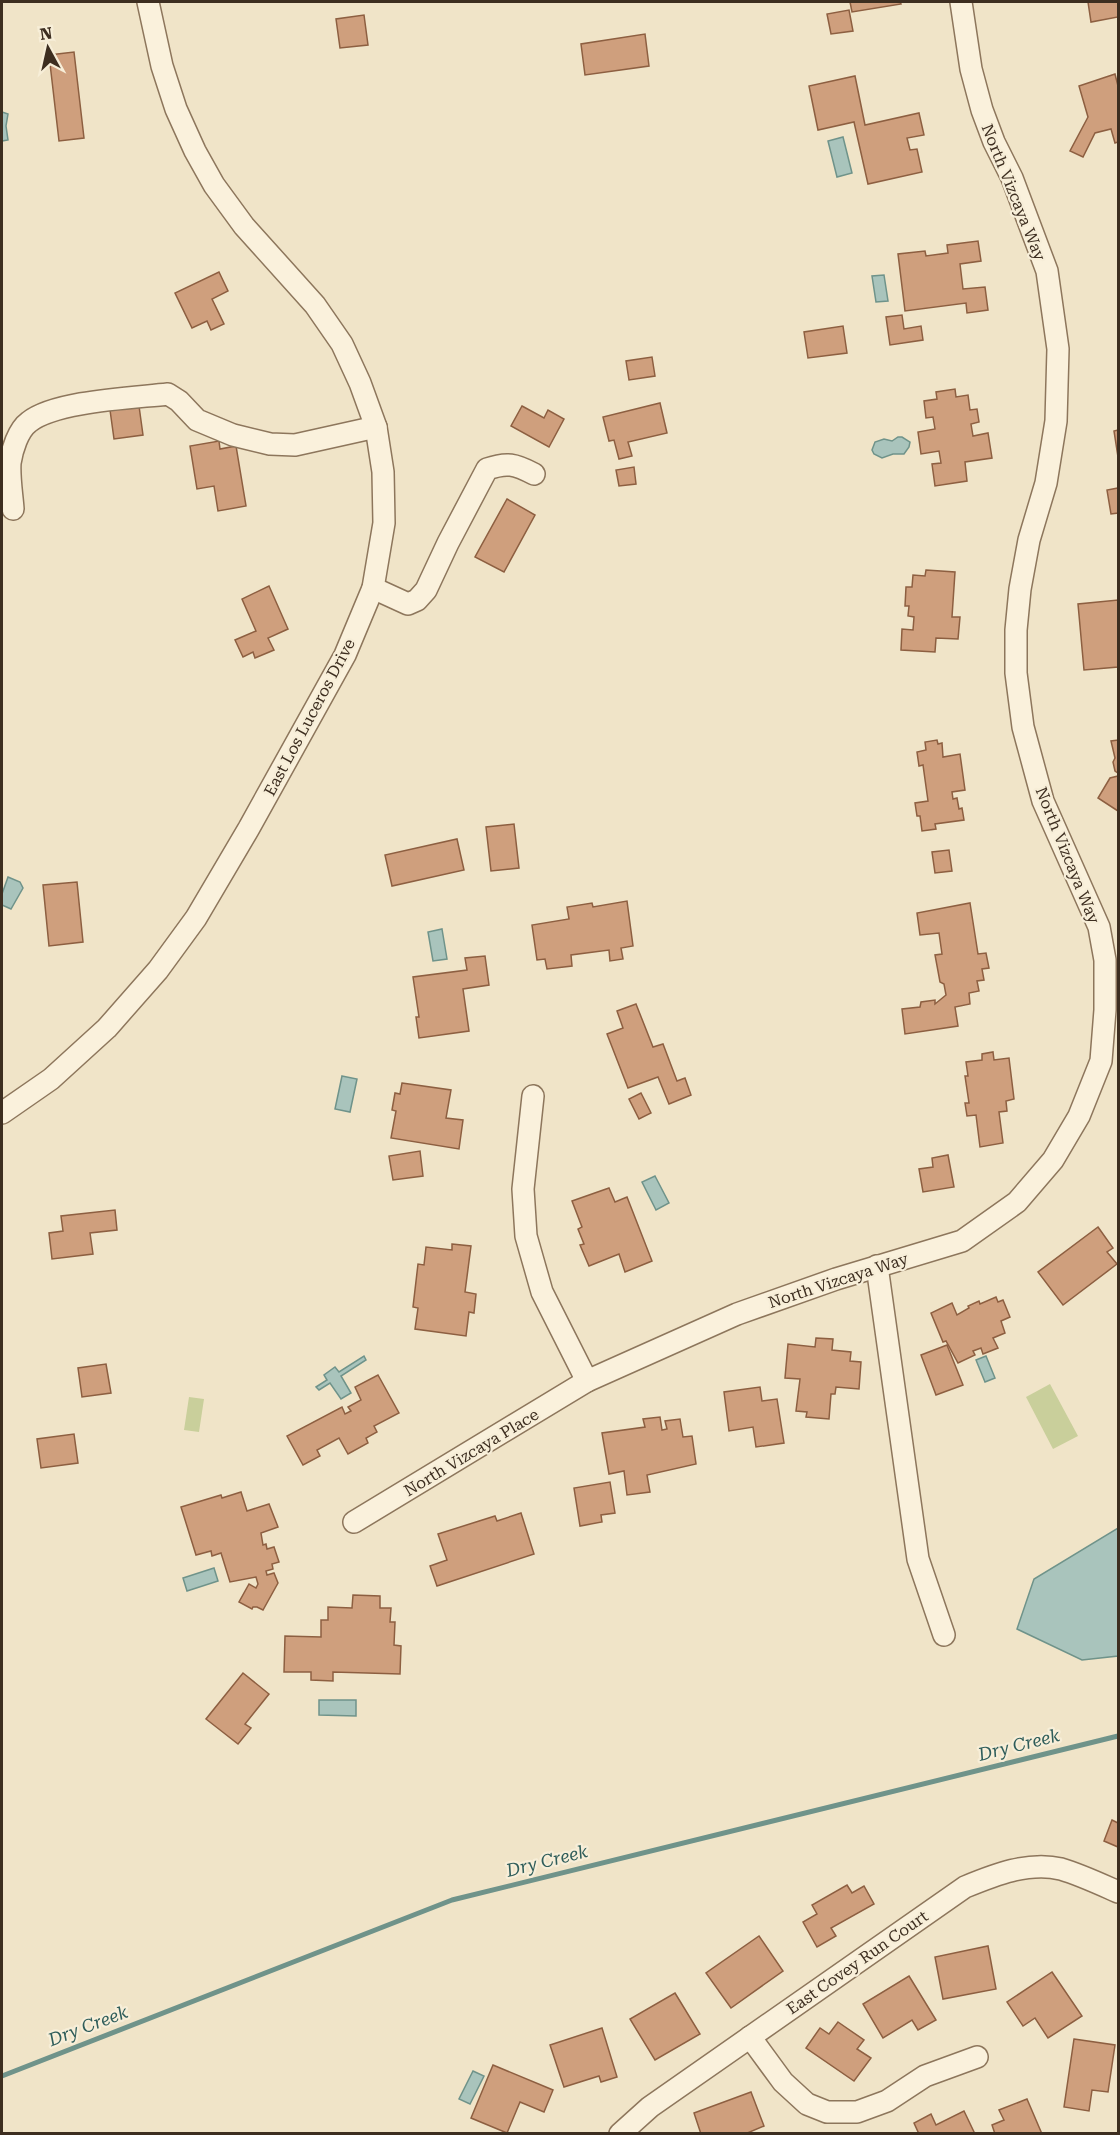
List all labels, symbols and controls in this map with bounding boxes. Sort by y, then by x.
north arrow [18,18,78,78]
text: N [39,23,53,44]
street label: North Vizcaya Way [977,121,1050,264]
street label: East Los Luceros Drive [260,635,359,799]
street label: North Vizcaya Way [1031,784,1104,927]
street label: North Vizcaya Way [766,1249,911,1312]
street label: North Vizcaya Place [400,1405,542,1500]
water label: Dry Creek [975,1724,1062,1765]
water label: Dry Creek [503,1840,590,1881]
street label: East Covey Run Court [783,1906,932,2018]
water label: Dry Creek [44,2001,131,2051]

